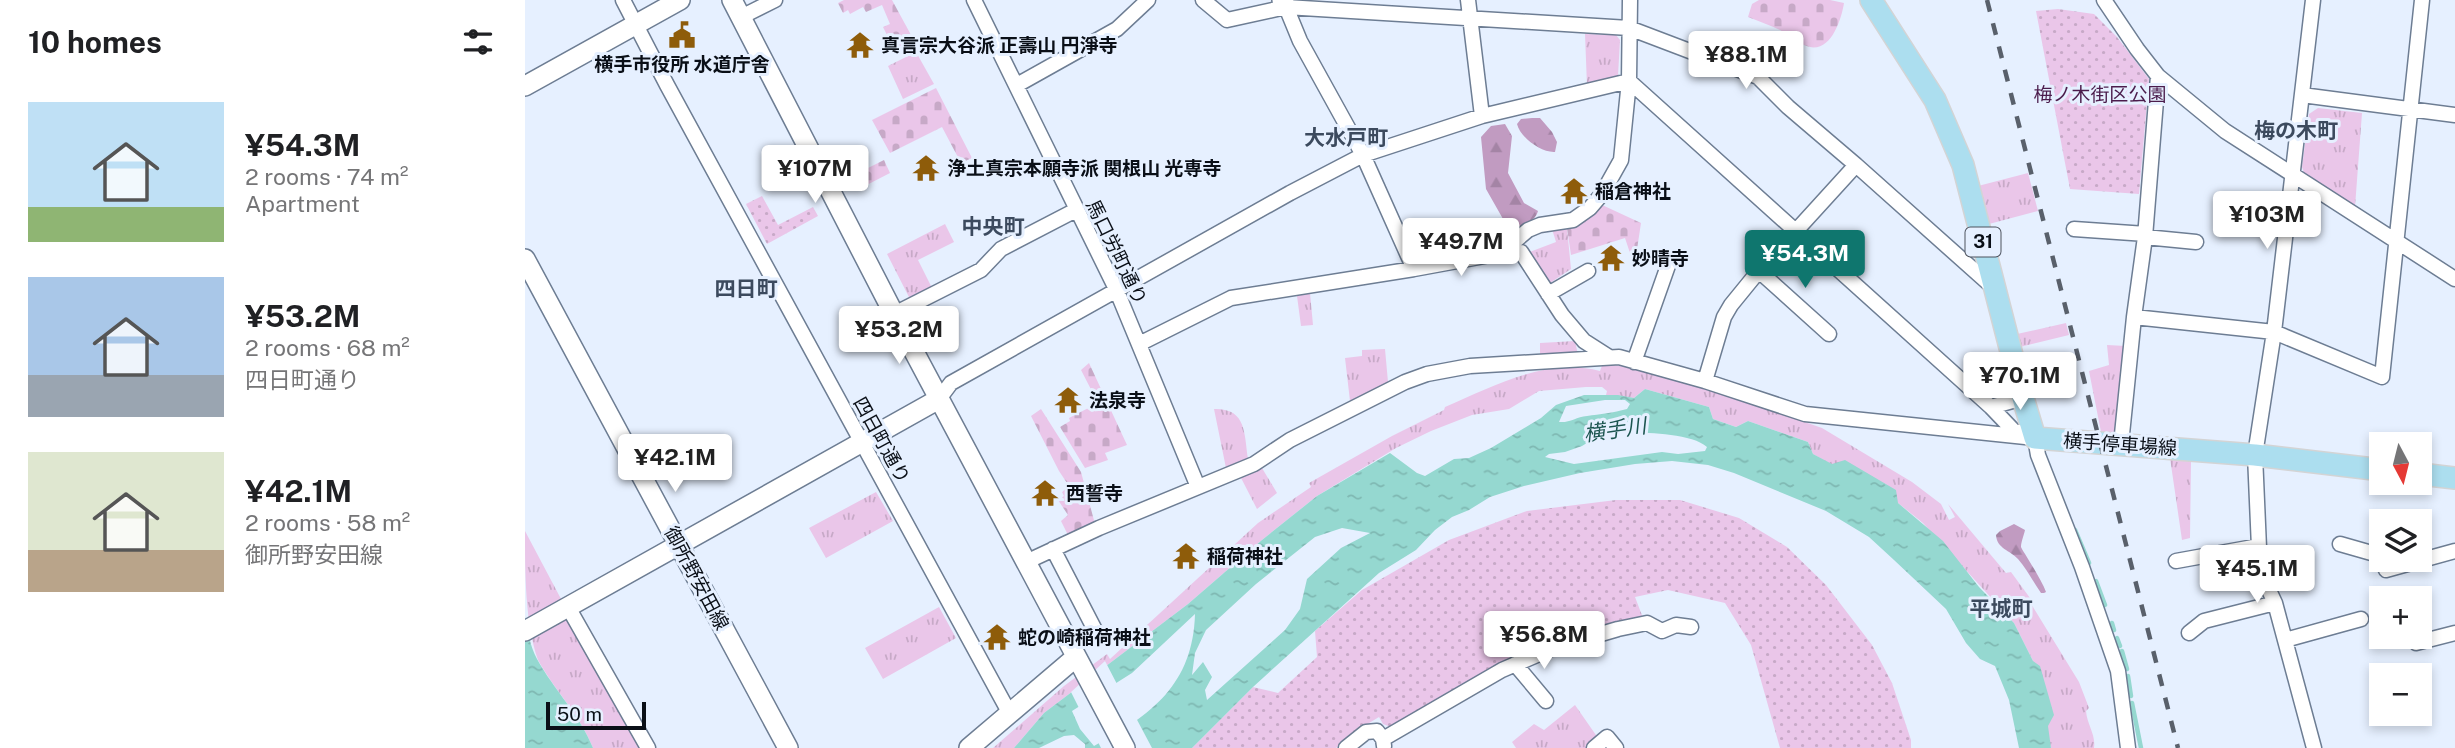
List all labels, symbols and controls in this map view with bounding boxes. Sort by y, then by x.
public building icon: 横手市役所 水道庁舎 [667,20,697,50]
icon: filters [459,23,497,61]
text: 10 homes [28,24,162,60]
temple icon: 真言宗大谷派 正壽山 円淨寺 [845,30,875,60]
pin: ¥88.1M [1689,32,1803,91]
place label: 真言宗大谷派 正壽山 円淨寺 [881,34,1118,56]
text: ¥88.1M [1704,40,1788,67]
place label: 横手市役所 水道庁舎 [594,53,770,75]
park label: 梅ノ木街区公園 [2033,83,2167,105]
district label: 梅の木町 [2254,118,2338,143]
district label: 大水戸町 [1304,125,1388,150]
text: ¥54.3M [245,127,360,163]
icon: home [84,130,168,214]
pin: ¥107M [766,146,864,205]
temple icon: 浄土真宗本願寺派 関根山 光専寺 [911,153,941,183]
text: ¥107M [778,154,852,181]
place label: 浄土真宗本願寺派 関根山 光専寺 [947,157,1222,179]
text: 2 rooms · 74 m² [245,163,408,190]
temple icon: 稲倉神社 [1559,176,1589,206]
place label: 稲倉神社 [1595,180,1671,202]
text: Apartment [245,190,360,217]
pin: ¥103M [2218,191,2316,251]
street label: 馬口労町通り [1082,196,1152,308]
text: ¥103M [2229,200,2305,227]
district label: 中央町 [962,214,1025,239]
pin: ¥49.7M [1404,218,1518,278]
text: ¥49.7M [1418,227,1504,254]
road number: 31 [1965,228,2001,256]
pin: ¥54.3M [1748,230,1862,290]
text: ¥54.3M [1761,239,1849,266]
temple icon: 妙晴寺 [1596,243,1626,273]
place label: 妙晴寺 [1632,247,1689,269]
district label: 四日町 [715,276,778,301]
text: ¥53.2M [245,298,360,334]
icon: home [84,305,168,389]
pin: ¥53.2M [842,306,956,366]
text: ¥53.2M [855,315,943,342]
text: 2 rooms · 68 m² [245,334,410,361]
pin: ¥70.1M [1963,352,2077,412]
text: ¥70.1M [1979,361,2061,388]
text: 四日町通り [245,366,360,393]
temple icon: 法泉寺 [1053,385,1083,415]
place label: 法泉寺 [1089,389,1146,411]
street label: 四日町通り [849,393,915,487]
water label: 横手川 [1582,412,1650,446]
street label: 横手停車場線 [2062,429,2178,459]
north arrow [2369,432,2433,495]
map controls [2369,432,2432,726]
pin: ¥42.1M [618,434,732,494]
text: ¥42.1M [634,443,716,470]
text: ¥42.1M [245,473,352,509]
temple icon: 西誓寺 [1030,478,1060,508]
icon: home [84,480,168,564]
place label: 西誓寺 [1066,482,1123,504]
text: 2 rooms · 58 m² [245,509,410,536]
button: layers [2369,509,2432,572]
street label: 御所野安田線 [661,523,733,633]
text: 御所野安田線 [245,541,383,568]
temple icon: 稲荷神社 [1171,541,1201,571]
place label: 稲荷神社 [1207,545,1283,567]
pin: ¥45.1M [2200,546,2314,605]
text: ¥45.1M [2216,554,2298,581]
button: + [2369,586,2432,649]
district label: 平城町 [1970,596,2033,621]
pin: ¥56.8M [1487,612,1601,671]
text: ¥56.8M [1500,620,1588,647]
temple icon: 蛇の崎稲荷神社 [982,622,1012,652]
place label: 蛇の崎稲荷神社 [1018,626,1151,648]
button: − [2369,663,2432,726]
scale bar [546,699,646,731]
text: 50 m [557,703,602,725]

